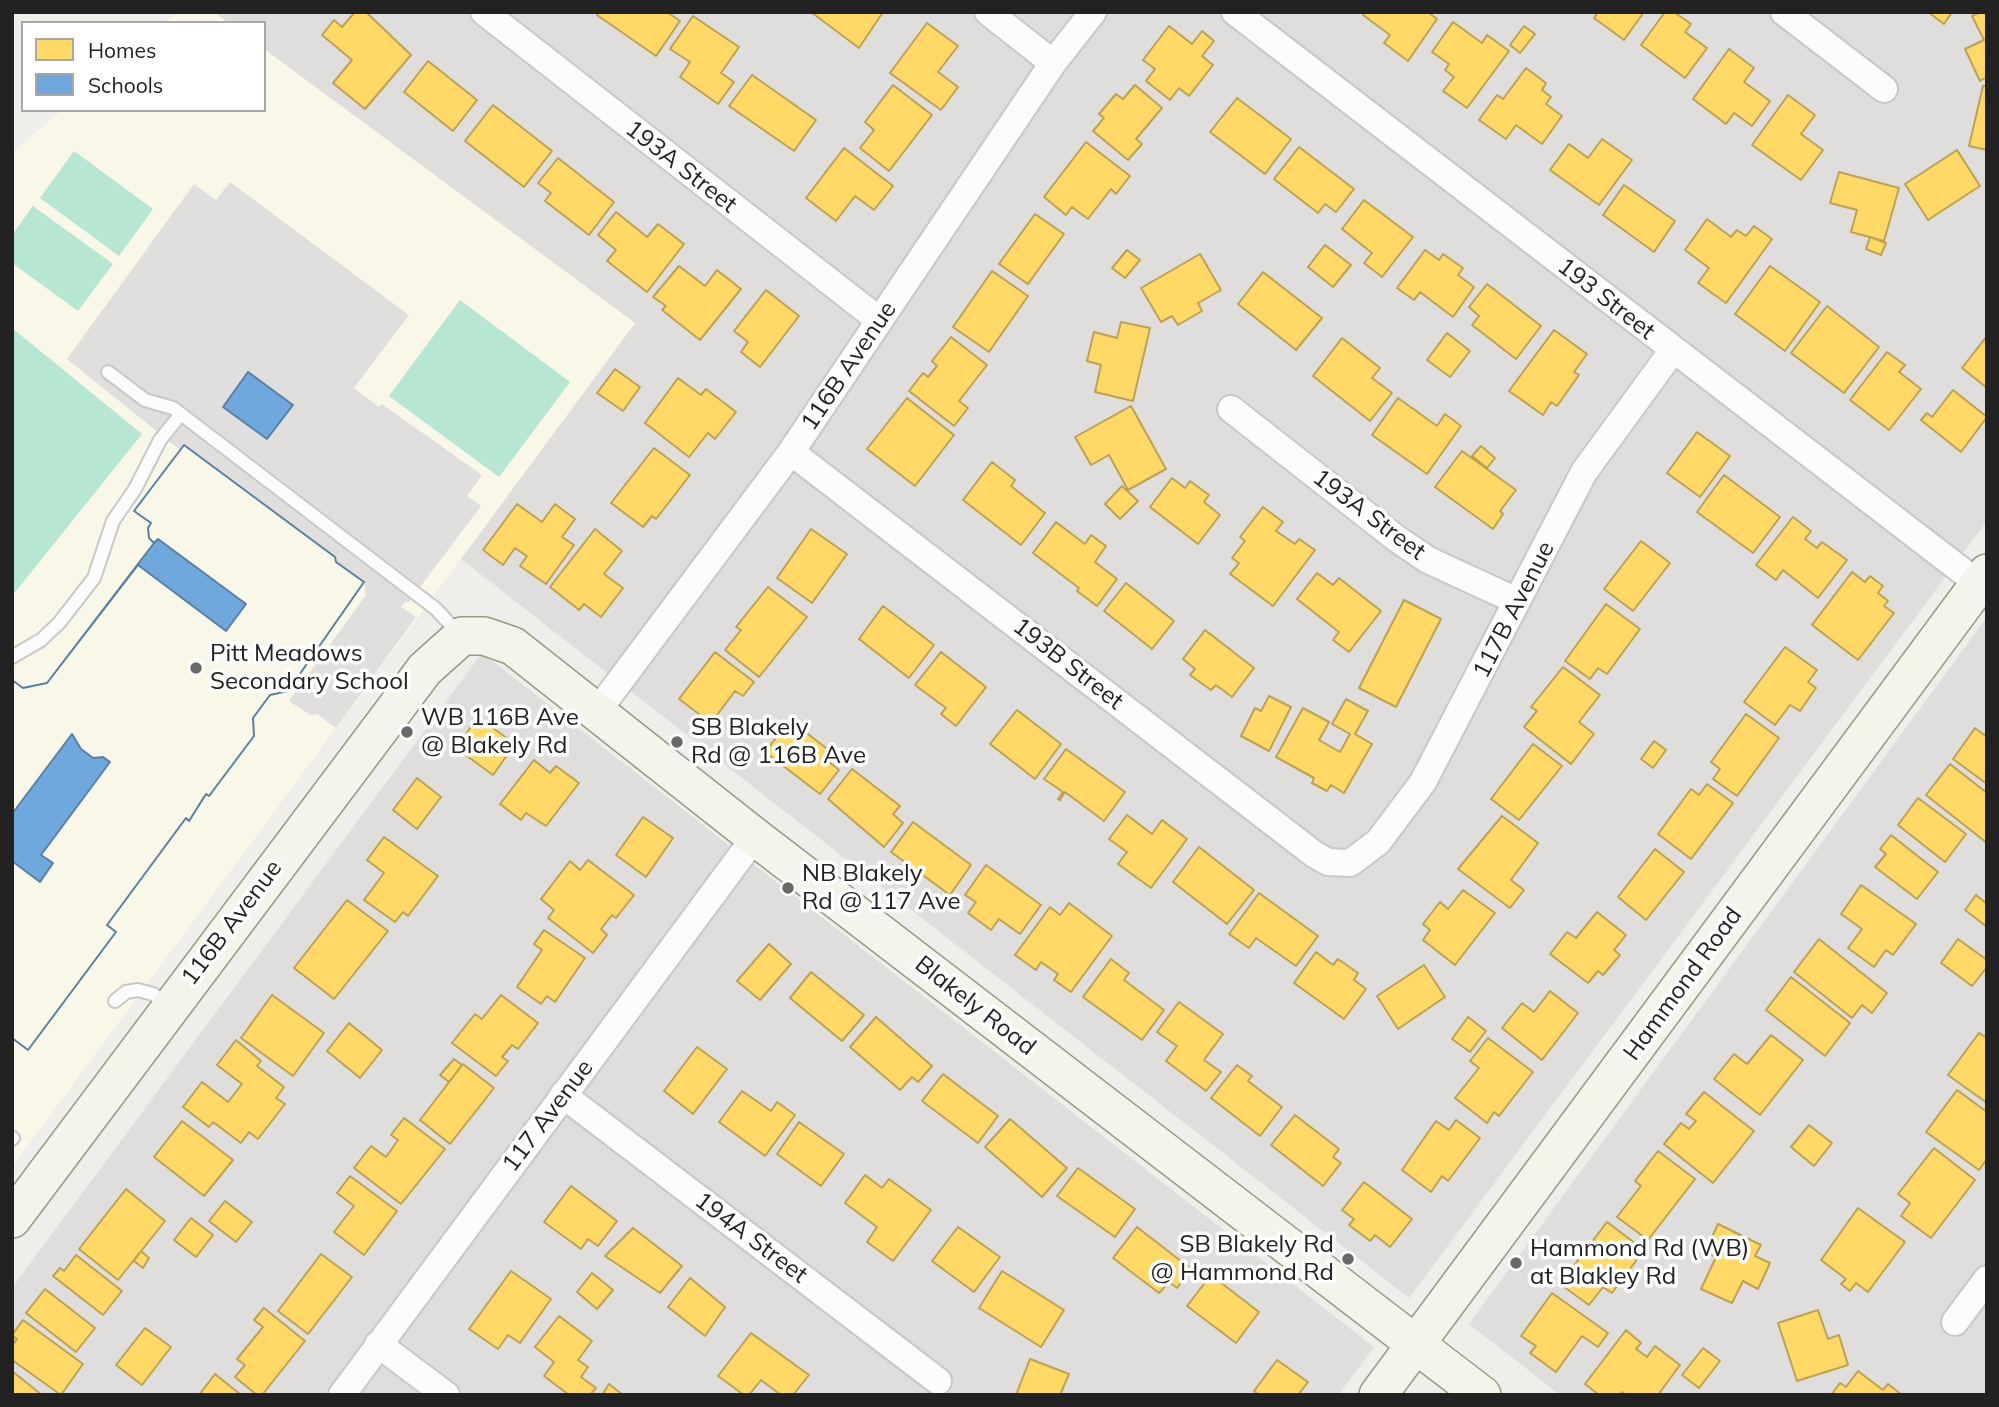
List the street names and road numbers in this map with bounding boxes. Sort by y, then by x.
street label: 193A Street [620,115,742,219]
street label: 193 Street [1551,252,1661,346]
street label: 116B Avenue [795,296,903,436]
street label: 193A Street [1307,463,1431,567]
street label: 117B Avenue [1467,537,1561,683]
street label: 193B Street [1007,612,1129,716]
street label: 116B Avenue [176,855,288,991]
street label: Hammond Road [1618,902,1748,1066]
street label: Blakely Road [909,950,1041,1062]
street label: 117 Avenue [496,1054,600,1178]
street label: 194A Street [689,1186,813,1290]

